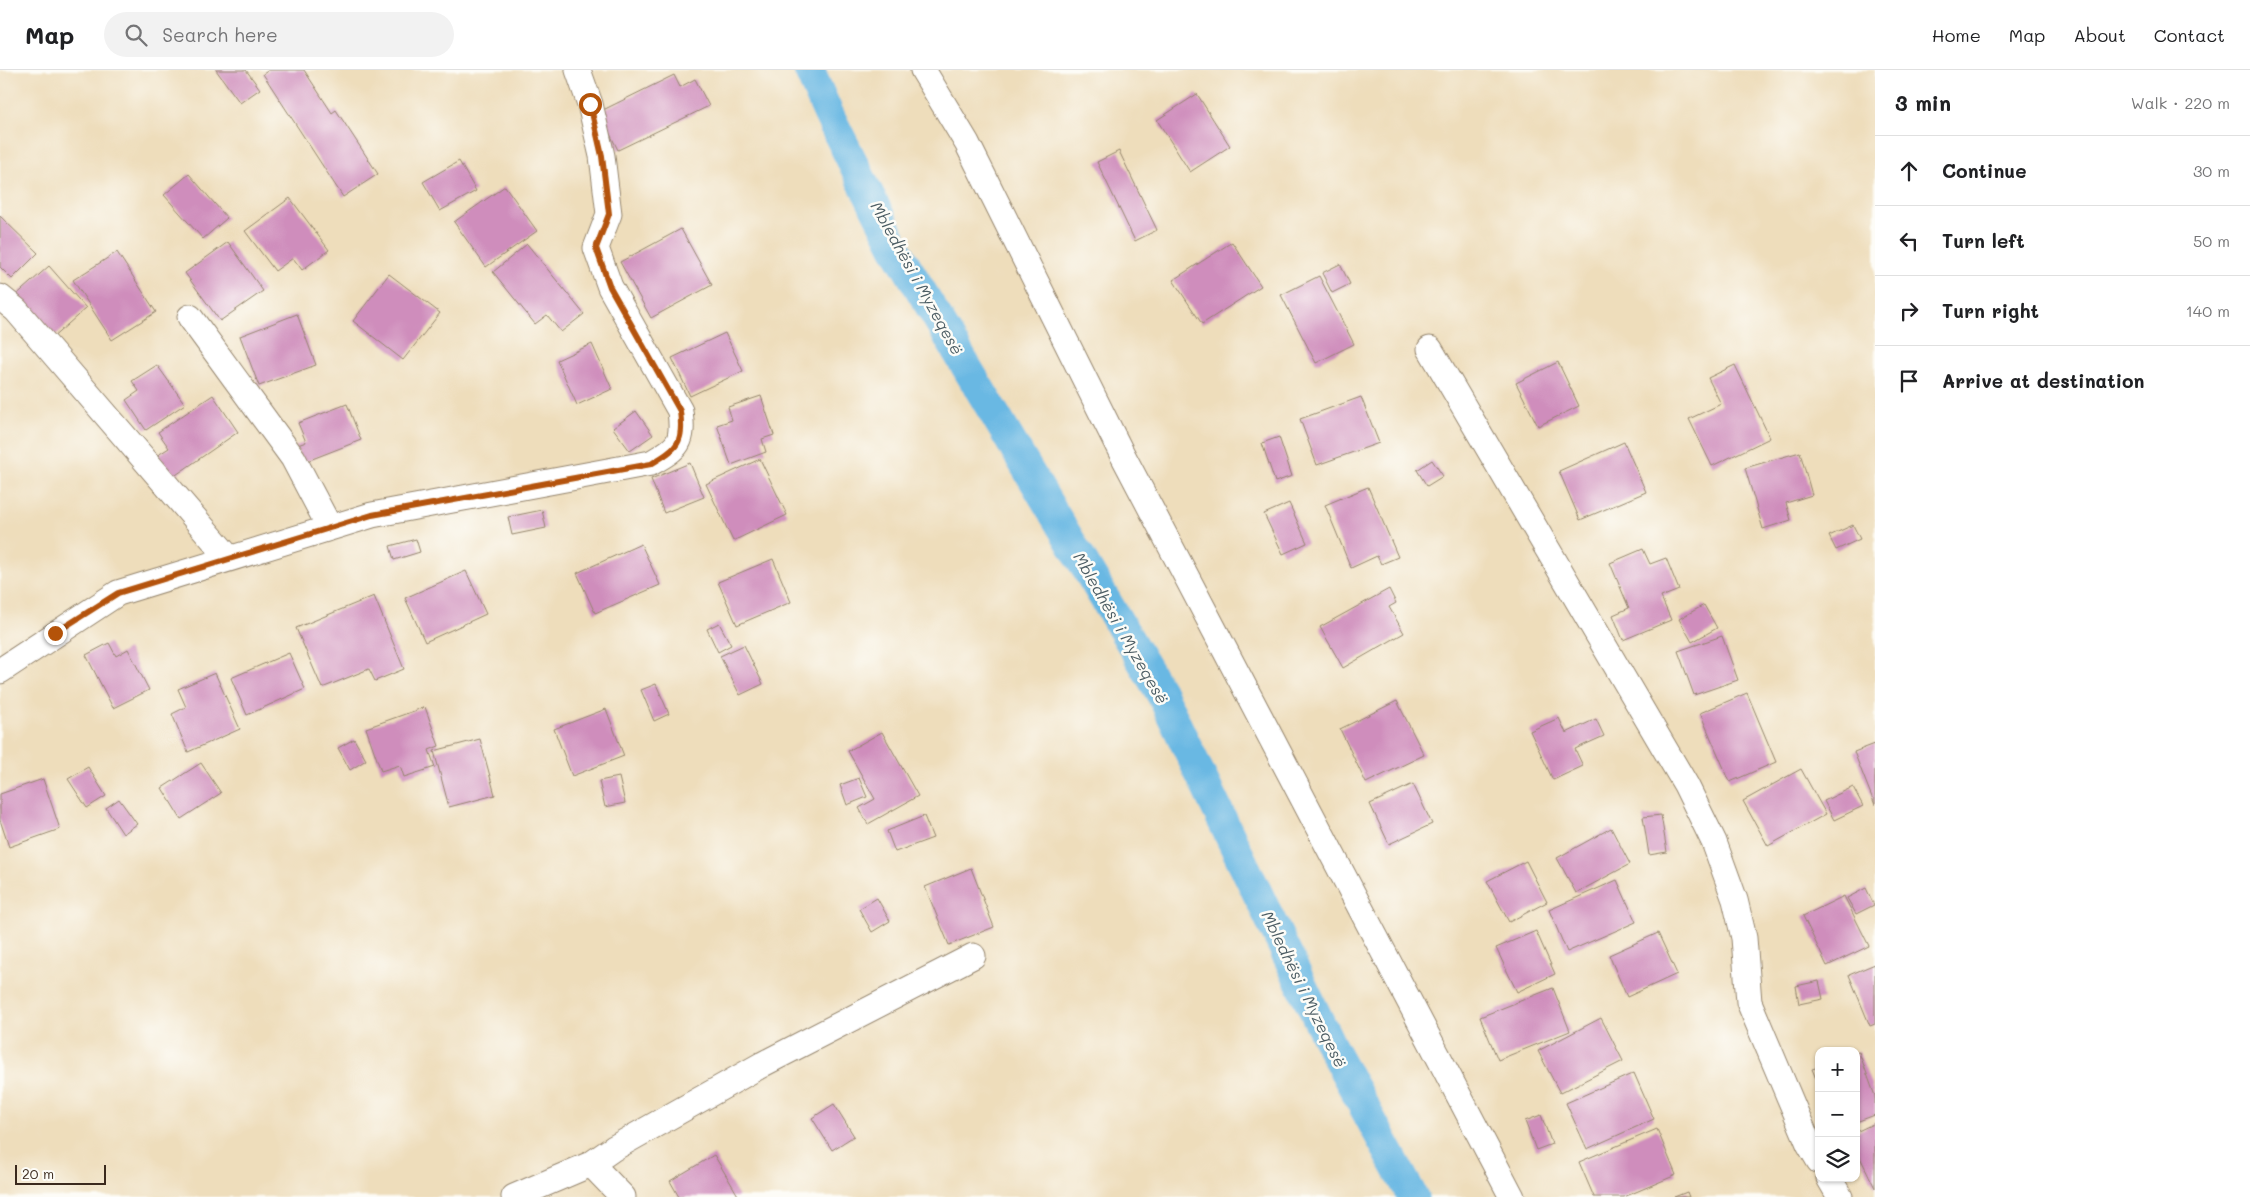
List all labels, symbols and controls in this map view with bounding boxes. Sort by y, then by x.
search box [104,12,454,57]
text: Map [25,19,74,50]
icon: search [122,21,150,49]
text: Search here [162,22,278,47]
text: Home [1932,23,1981,47]
text: Map [2009,23,2045,47]
text: About [2073,23,2126,47]
text: Contact [2154,23,2225,47]
text: 3 min [1895,89,1951,116]
text: Walk · 220 m [2131,92,2230,113]
route start [579,93,602,116]
icon: ahead [1895,157,1923,185]
text: Continue [1942,158,2027,183]
text: 30 m [2193,160,2230,181]
water label: Mbledhësi i Myzeqesë [867,198,968,358]
icon: left [1895,227,1923,255]
text: Turn left [1942,228,2025,253]
text: 50 m [2193,230,2230,251]
icon: right [1895,297,1923,325]
text: Turn right [1942,298,2039,323]
text: 140 m [2186,300,2230,321]
icon: arrive [1895,367,1923,395]
text: Arrive at destination [1942,368,2145,393]
water label: Mbledhësi i Myzeqesë [1069,548,1174,707]
route end [44,622,67,645]
water label: Mbledhësi i Myzeqesë [1257,907,1352,1071]
map controls [1815,1047,1860,1182]
button: + [1815,1047,1860,1092]
button: − [1815,1092,1860,1137]
button: layers [1815,1137,1860,1182]
scale bar [15,1162,106,1185]
text: 20 m [22,1164,54,1183]

